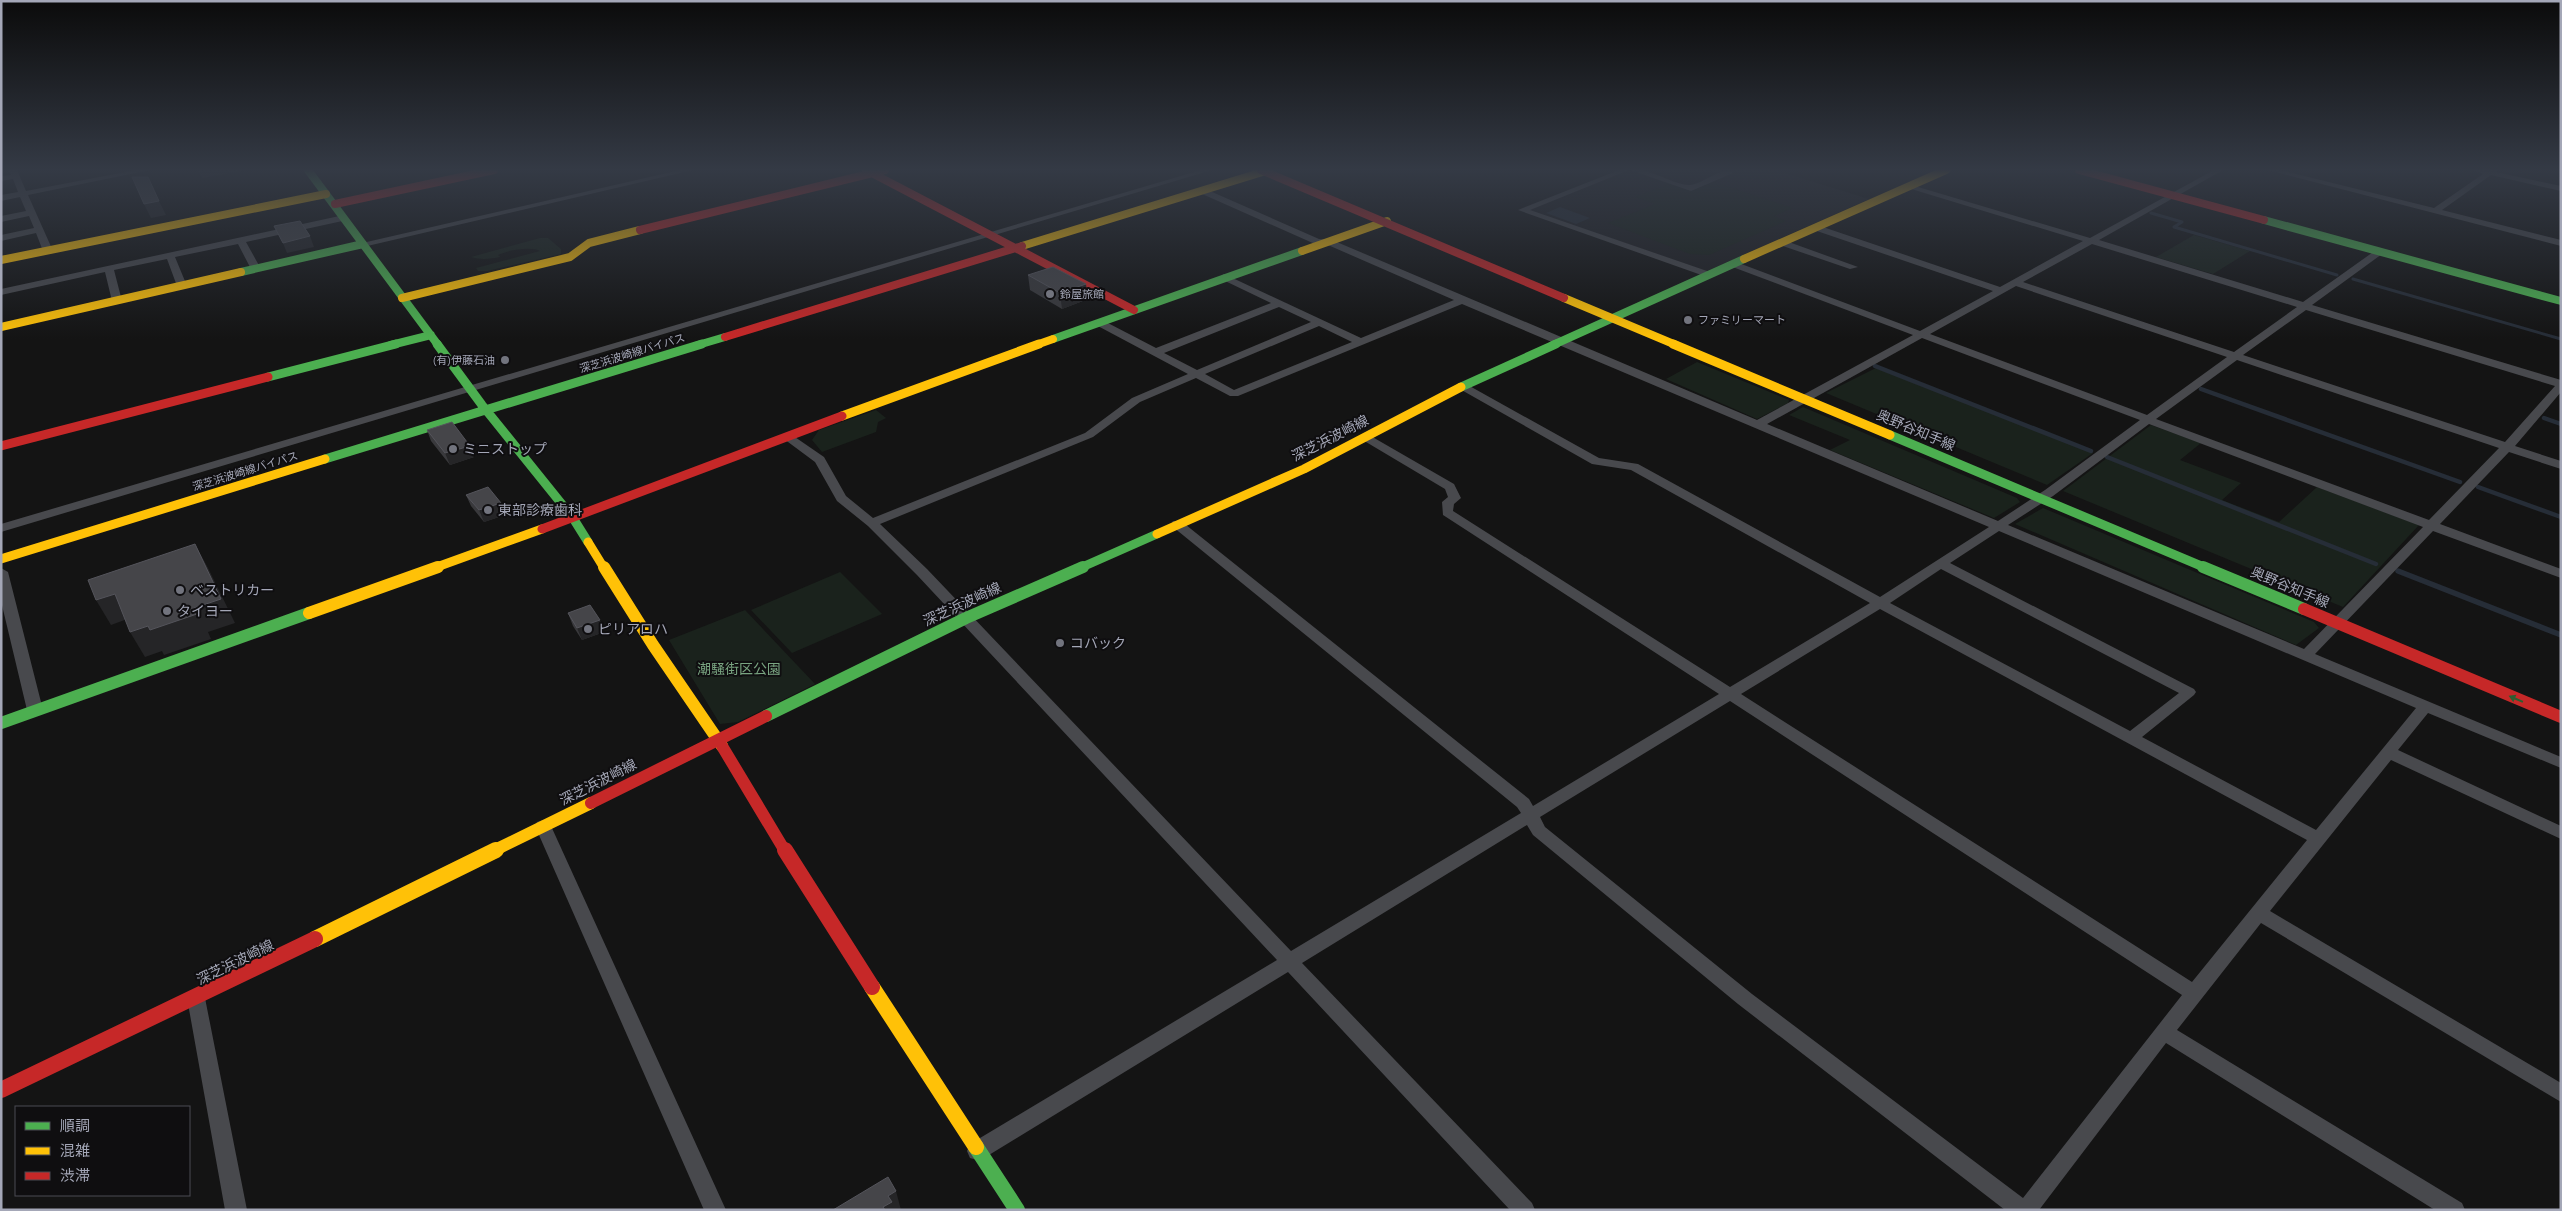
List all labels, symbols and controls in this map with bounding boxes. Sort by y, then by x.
place label: 鈴屋旅館 [1060,287,1104,301]
marker: 鈴屋旅館 [1044,288,1056,300]
place label: ファミリーマート [1698,313,1786,327]
marker: ファミリーマート [1682,314,1694,326]
street label: 深芝浜波崎線バイパス [577,330,687,376]
place label: (有)伊藤石油 [433,353,495,367]
marker: (有)伊藤石油 [499,354,511,366]
street label: 奥野谷知手線 [1874,405,1958,455]
street label: 深芝浜波崎線 [1288,411,1372,465]
place label: ミニストップ [463,440,547,458]
marker: ミニストップ [447,443,459,455]
street label: 深芝浜波崎線バイパス [190,448,300,494]
place label: 東部診療歯科 [498,501,582,519]
marker: 東部診療歯科 [482,504,494,516]
street label: 奥野谷知手線 [2248,562,2332,612]
street label: 深芝浜波崎線 [920,578,1004,630]
place label: ベストリカー [190,581,274,599]
marker: ベストリカー [174,584,186,596]
place label: タイヨー [177,602,233,620]
marker: タイヨー [161,605,173,617]
place label: ピリアロハ [598,620,668,638]
marker: ピリアロハ [582,623,594,635]
place label: コバック [1070,634,1126,652]
marker: コバック [1054,637,1066,649]
park label: 潮騒街区公園 [697,660,781,678]
one-way arrow [2509,694,2523,702]
street label: 深芝浜波崎線 [556,755,640,809]
street label: 深芝浜波崎線 [193,935,277,989]
legend [15,1106,190,1196]
text: 順調 [60,1116,90,1135]
text: 混雑 [60,1141,90,1160]
text: 渋滞 [60,1166,90,1185]

